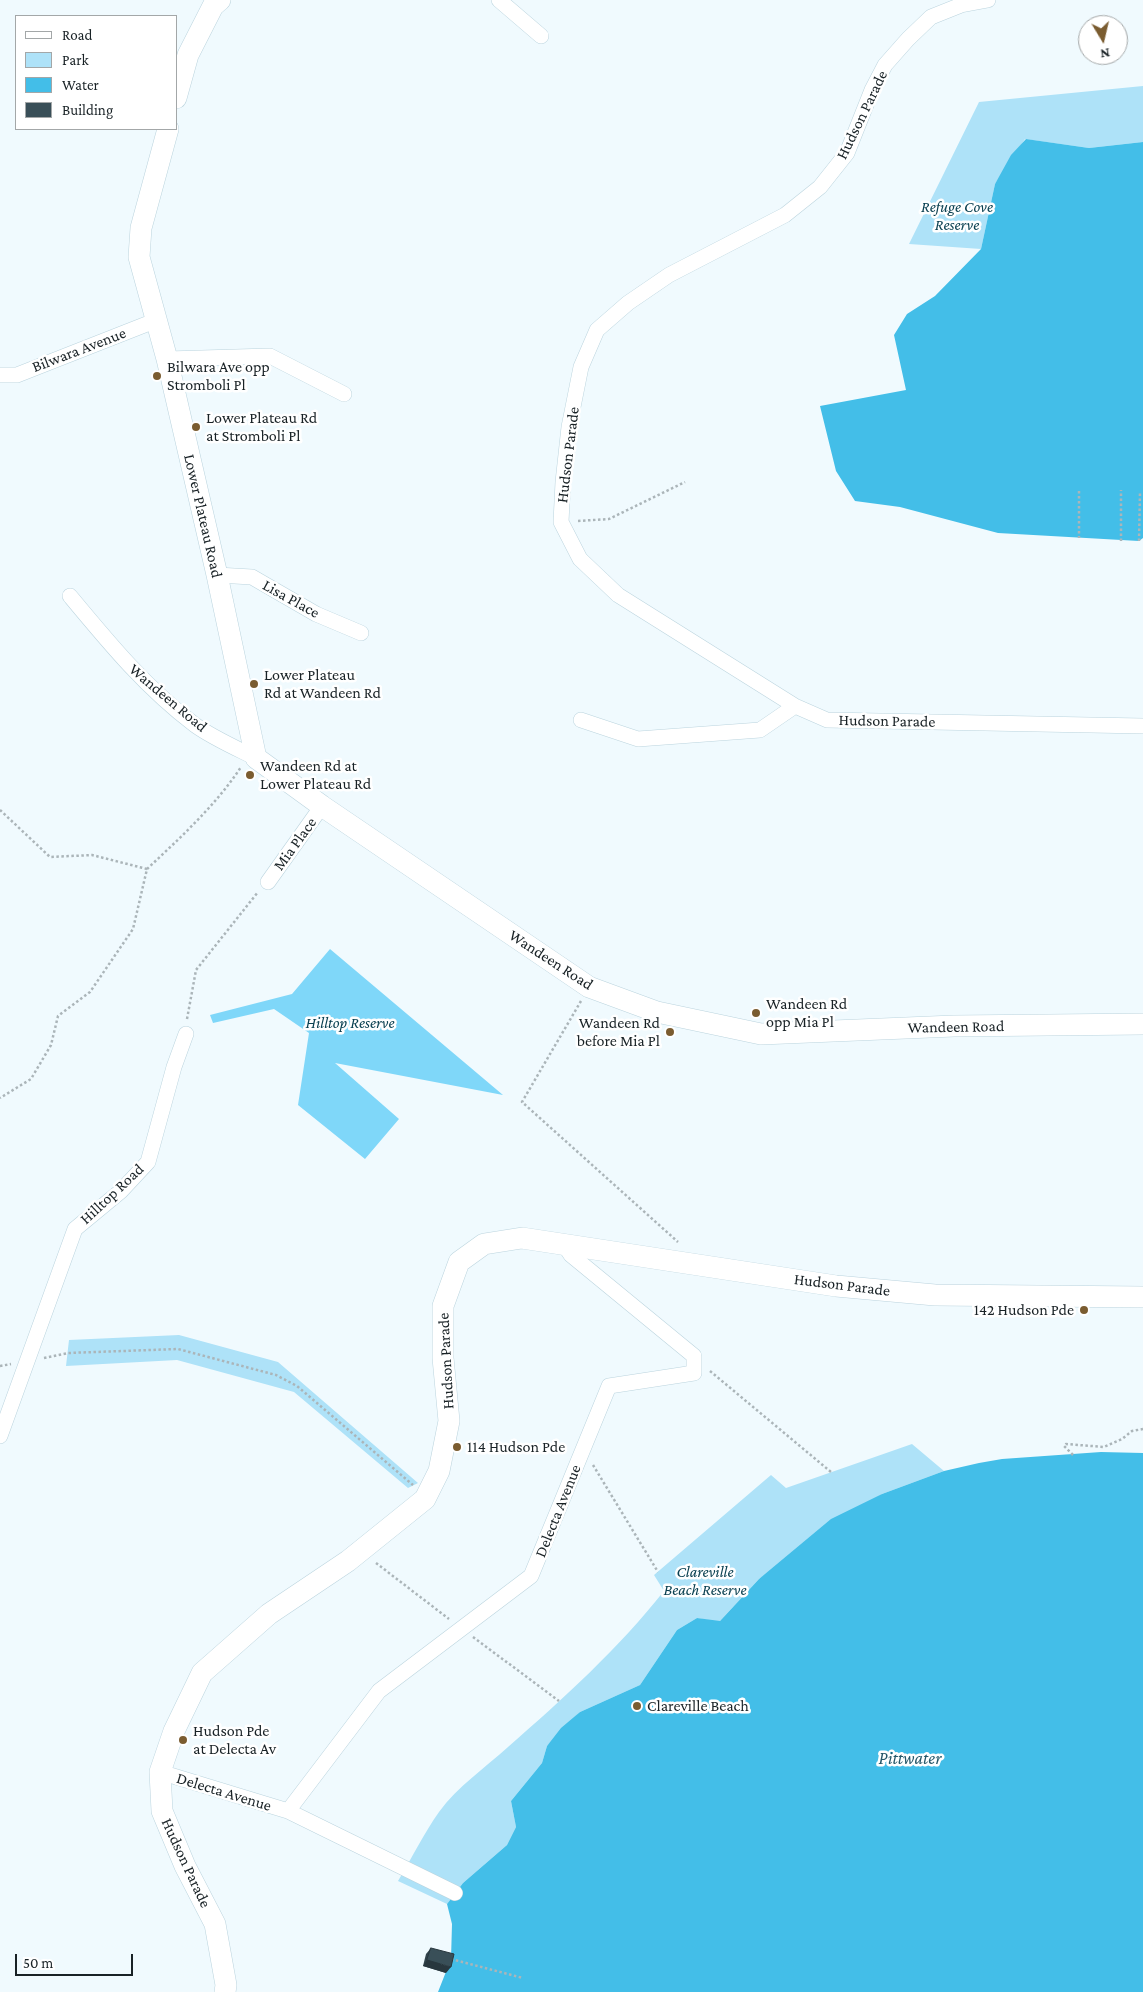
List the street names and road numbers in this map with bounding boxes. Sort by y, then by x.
street label: Hudson Parade [832,67,892,163]
street label: Bilwara Avenue [29,323,129,377]
street label: Hudson Parade [553,406,583,504]
street label: Lower Plateau Road [179,452,227,580]
street label: Lisa Place [259,576,323,622]
street label: Wandeen Road [125,660,211,736]
street label: Hudson Parade [839,711,935,731]
street label: Mia Place [269,814,321,874]
street label: Wandeen Road [505,926,597,994]
street label: Wandeen Road [908,1017,1004,1037]
street label: Hilltop Road [76,1160,148,1228]
street label: Hudson Parade [793,1270,891,1300]
street label: Hudson Parade [434,1312,458,1410]
street label: Delecta Avenue [531,1462,585,1560]
street label: Delecta Avenue [174,1768,274,1816]
street label: Hudson Parade [157,1815,215,1911]

